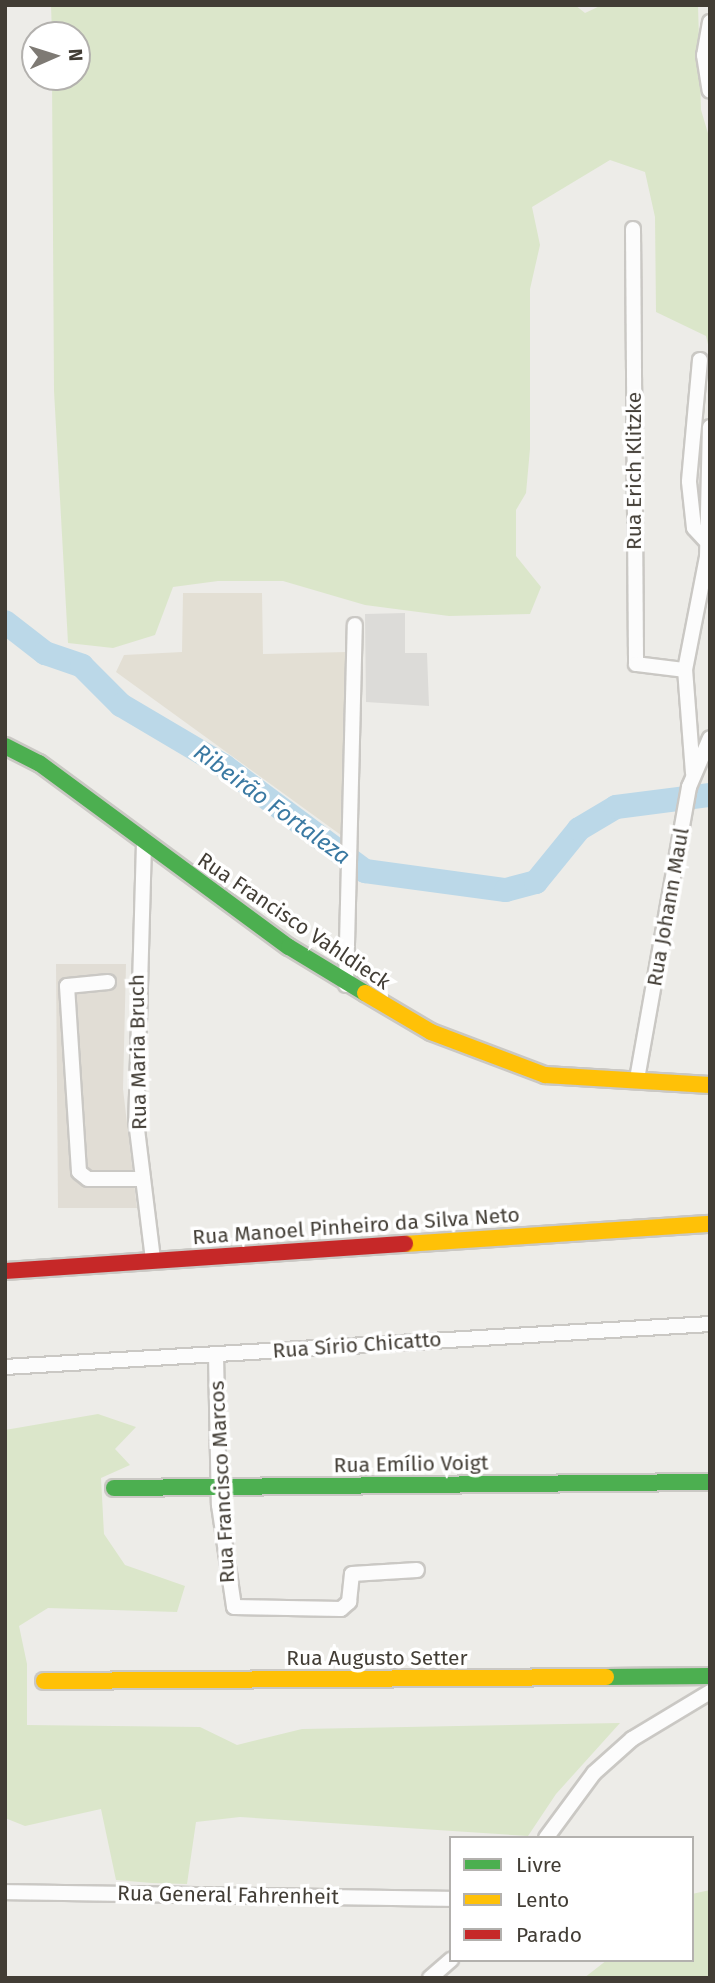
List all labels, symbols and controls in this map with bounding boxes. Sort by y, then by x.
north arrow [21,21,91,91]
text: N [64,48,87,62]
street label: Rua Erich Klitzke [621,392,647,550]
water label: Ribeirão Fortaleza [188,738,356,870]
street label: Rua Johann Maul [642,826,694,988]
street label: Rua Francisco Vahldieck [193,847,395,995]
street label: Rua Maria Bruch [124,974,152,1130]
street label: Rua Manoel Pinheiro da Silva Neto [192,1202,520,1250]
street label: Rua Sírio Chicatto [272,1327,442,1363]
street label: Rua Francisco Marcos [204,1380,240,1584]
street label: Rua Emílio Voigt [333,1450,489,1478]
street label: Rua Augusto Setter [286,1645,468,1671]
legend [449,1836,694,1962]
text: Livre [516,1852,562,1878]
street label: Rua General Fahrenheit [117,1880,339,1910]
text: Lento [516,1887,569,1913]
text: Parado [516,1922,582,1948]

